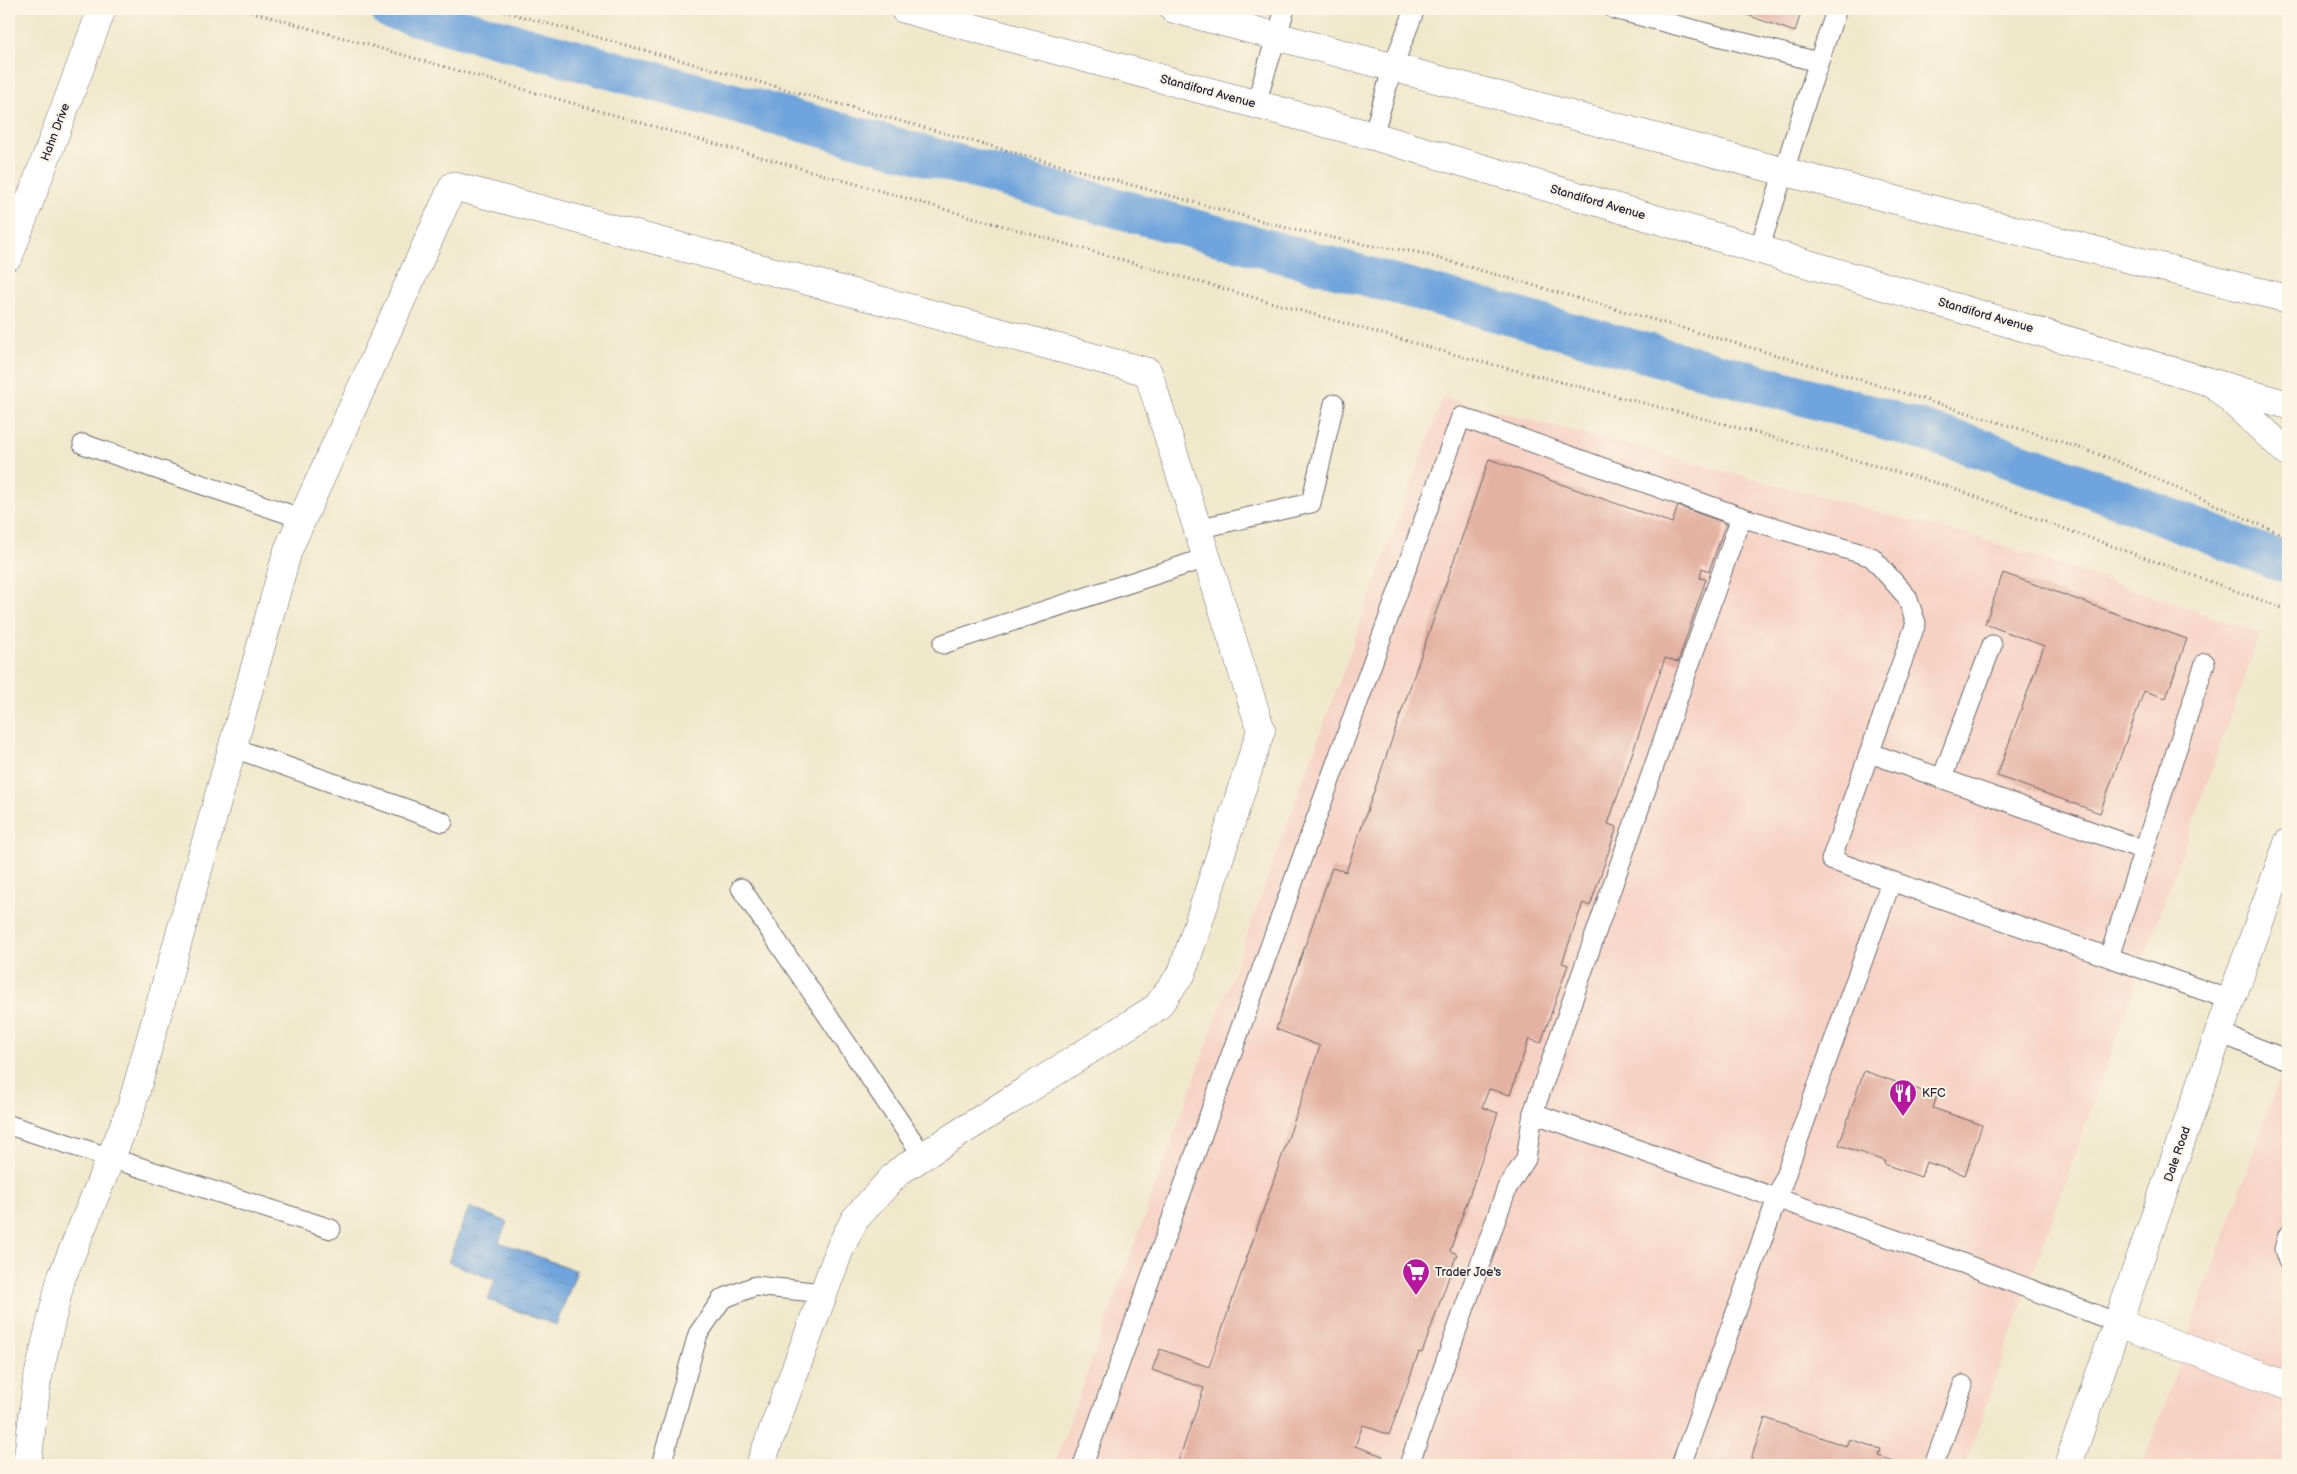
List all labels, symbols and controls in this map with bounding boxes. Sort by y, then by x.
street label: Standiford Avenue [1158,72,1257,111]
street label: Hahn Drive [38,101,73,163]
street label: Standiford Avenue [1549,182,1647,223]
street label: Standiford Avenue [1937,295,2035,336]
restaurant icon: KFC [1888,1078,1918,1117]
place label: KFC [1922,1086,1946,1101]
street label: Dale Road [2161,1125,2194,1184]
supermarket icon: Trader Joe's [1401,1257,1431,1296]
place label: Trader Joe's [1435,1265,1501,1280]

